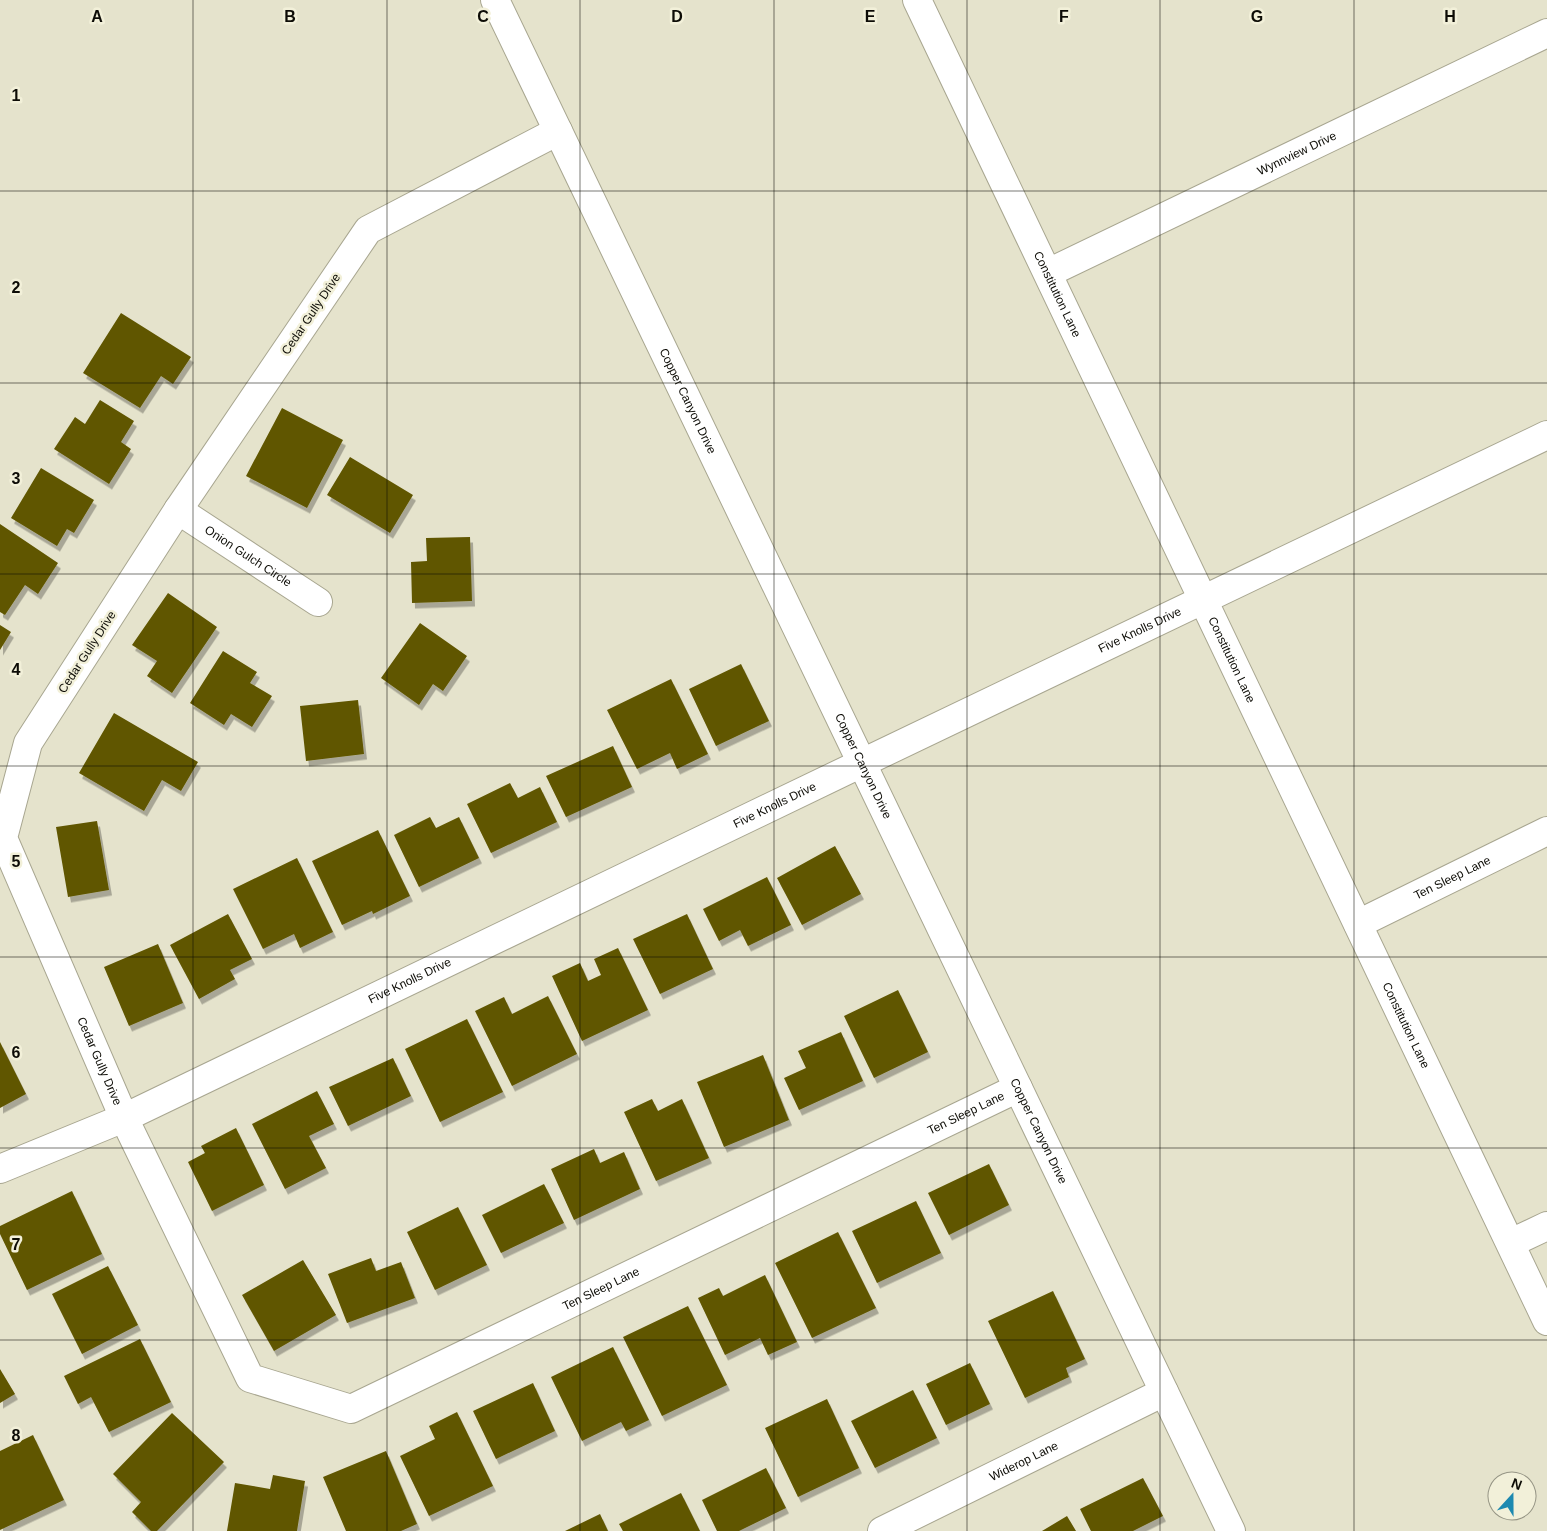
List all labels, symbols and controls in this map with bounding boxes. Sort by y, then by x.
text: A [91,8,103,25]
text: B [284,8,296,25]
text: C [477,8,489,25]
text: D [671,8,683,25]
text: E [865,8,876,25]
text: F [1059,8,1069,25]
text: G [1251,8,1263,25]
text: H [1444,8,1456,25]
text: 1 [12,87,21,104]
street label: Wynnview Drive [1255,128,1339,178]
street label: Constitution Lane [1031,249,1084,340]
street label: Cedar Gully Drive [279,271,343,357]
text: 2 [12,279,21,296]
street label: Copper Canyon Drive [656,346,719,456]
text: 3 [12,470,21,487]
street label: Onion Gulch Circle [202,523,294,590]
street label: Five Knolls Drive [1096,604,1184,656]
street label: Cedar Gully Drive [55,608,119,696]
street label: Constitution Lane [1205,615,1258,705]
text: 4 [12,661,21,678]
street label: Copper Canyon Drive [832,711,895,821]
street label: Five Knolls Drive [731,779,819,831]
text: 5 [12,853,21,870]
street label: Ten Sleep Lane [1412,853,1493,902]
street label: Five Knolls Drive [366,955,454,1006]
street label: Constitution Lane [1380,980,1433,1071]
street label: Cedar Gully Drive [74,1015,125,1108]
text: 6 [12,1044,21,1061]
street label: Copper Canyon Drive [1007,1076,1070,1186]
street label: Ten Sleep Lane [925,1088,1007,1137]
text: 7 [12,1236,21,1253]
street label: Ten Sleep Lane [560,1264,642,1313]
text: 8 [12,1427,21,1444]
street label: Widerop Lane [987,1438,1061,1484]
north arrow [1487,1471,1537,1521]
text: N [1509,1475,1524,1493]

